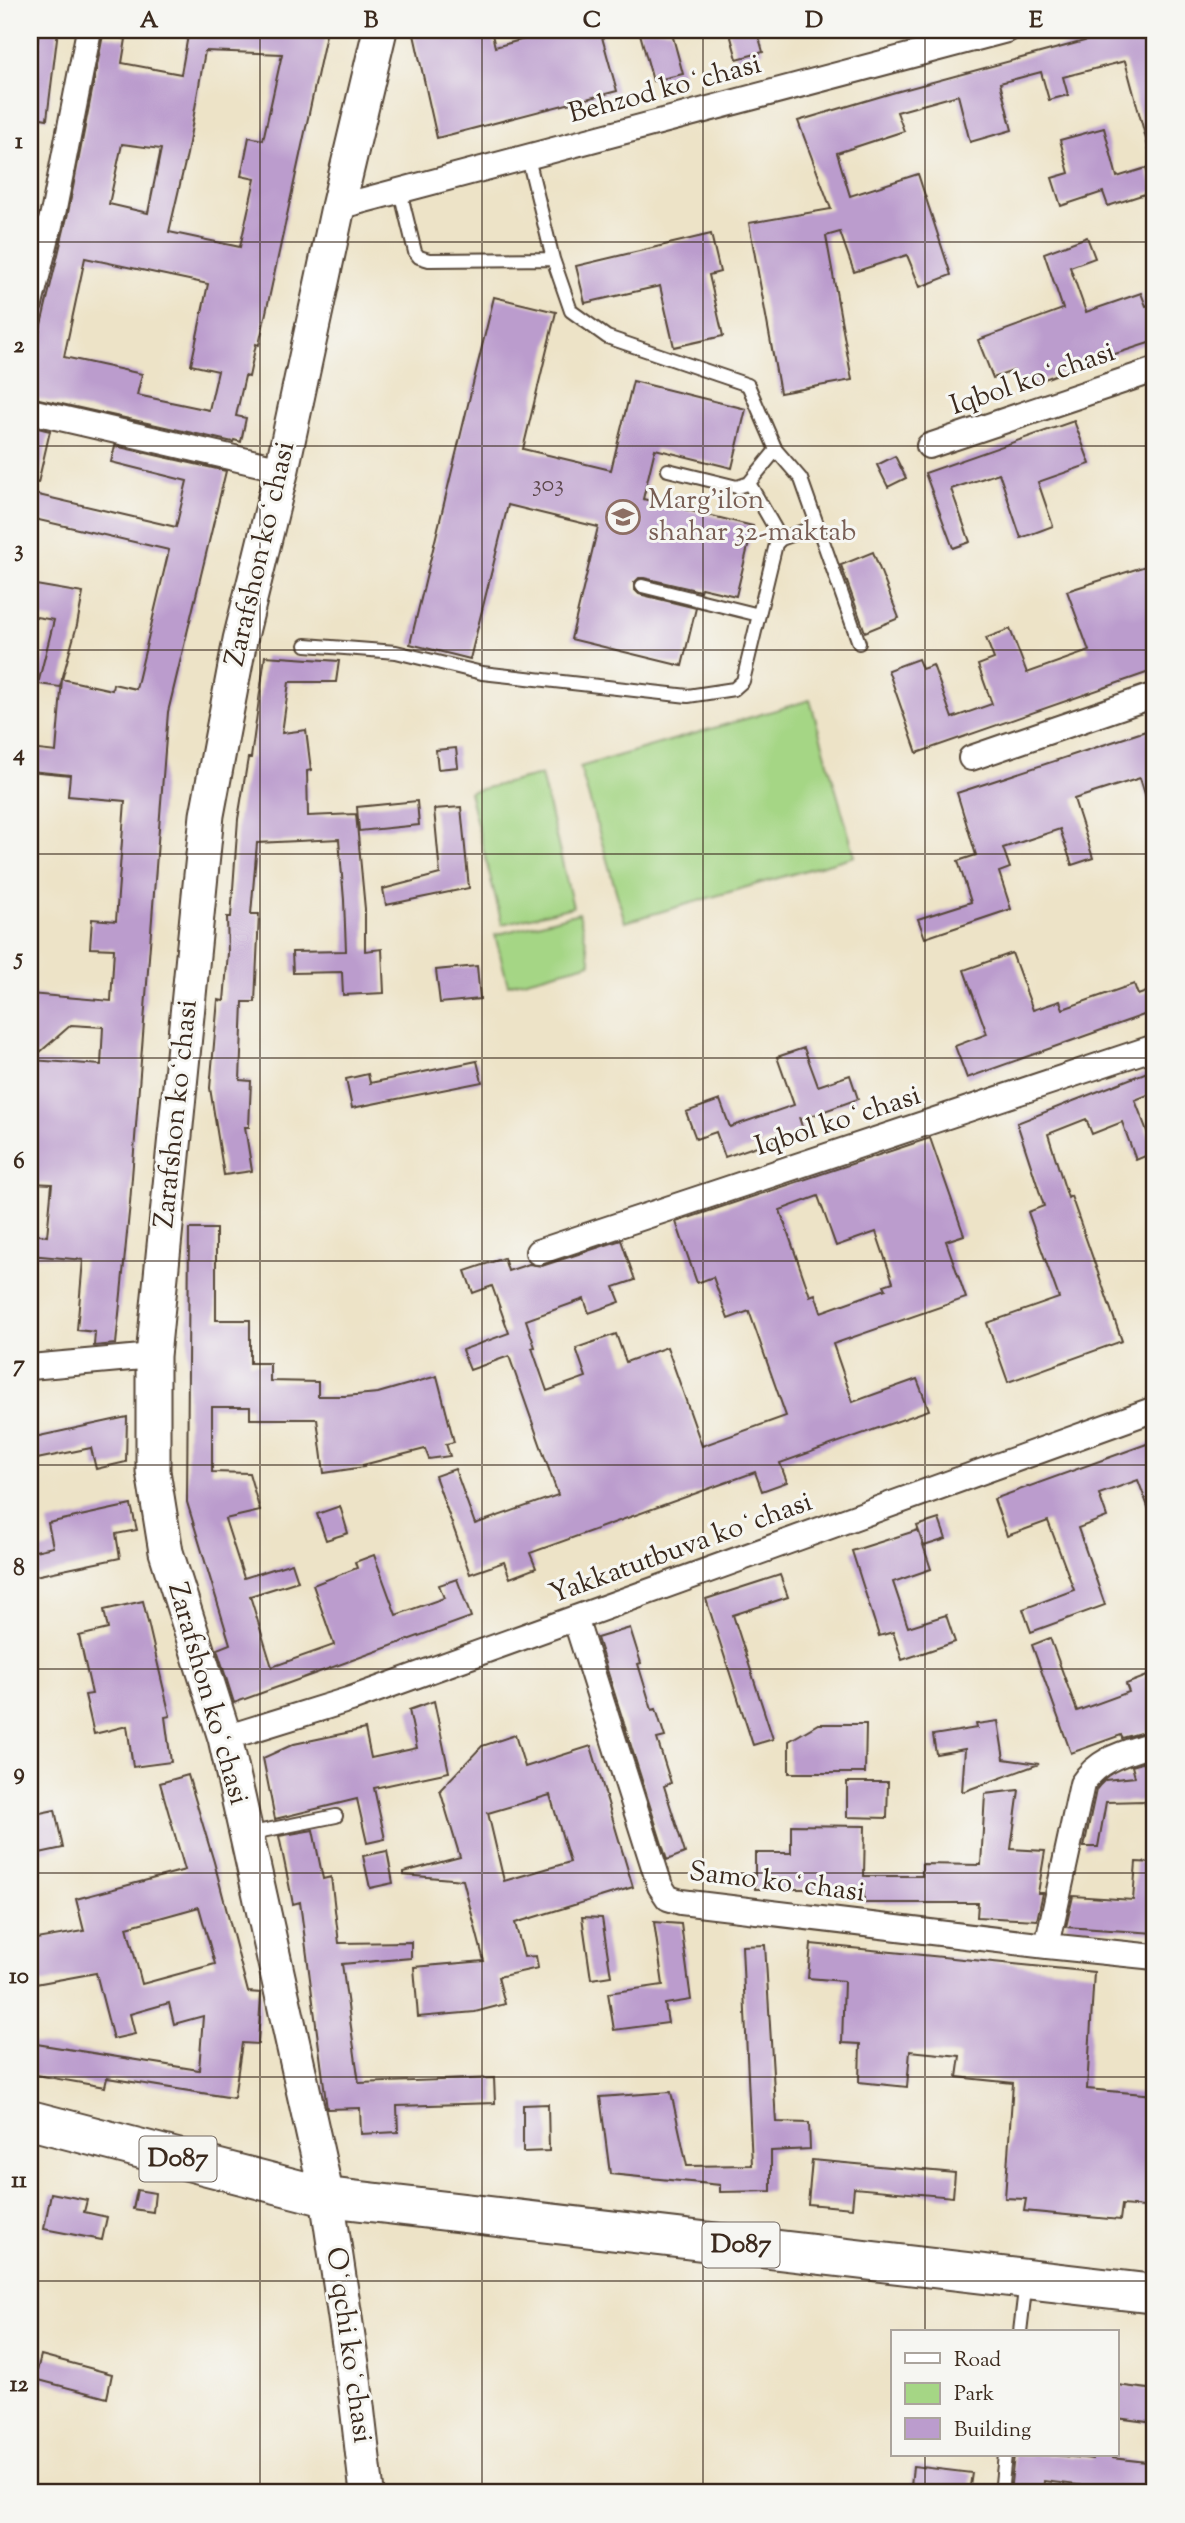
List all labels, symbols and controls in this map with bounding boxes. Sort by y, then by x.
text: A [140,5,159,38]
text: B [364,5,379,38]
text: C [583,5,601,38]
text: D [805,5,823,38]
text: E [1029,5,1043,38]
street label: Behzod koʻchasi [564,45,766,135]
text: 1 [15,126,23,159]
text: 2 [14,330,25,363]
street label: Iqbol koʻchasi [945,333,1121,427]
street label: Zarafshon koʻchasi [216,438,306,670]
house number: 303 [532,468,564,502]
place label: Marg'ilon shahar 32-maktab [648,481,856,553]
school or university icon: Marg'ilon shahar 32-maktab [604,498,642,536]
text: 3 [14,534,24,567]
text: 4 [12,738,25,771]
text: 5 [13,942,23,975]
street label: Zarafshon koʻchasi [145,998,209,1230]
street label: Iqbol koʻchasi [750,1076,926,1168]
text: 6 [13,1146,25,1179]
text: 7 [13,1349,25,1382]
street label: Yakkatutbuva koʻchasi [544,1483,818,1615]
text: 8 [13,1553,25,1586]
street label: Zarafshon koʻchasi [156,1578,258,1810]
text: 9 [13,1757,25,1790]
street label: Samo koʻchasi [687,1852,867,1914]
text: 10 [9,1961,29,1994]
road number: D087 [140,2136,216,2182]
text: 11 [11,2165,27,2198]
road number: D087 [702,2222,780,2268]
street label: Oʻqchi koʻchasi [314,2244,382,2446]
legend [891,2330,1118,2456]
text: Road [954,2346,1001,2376]
text: 12 [10,2369,29,2402]
text: Park [954,2380,995,2410]
text: Building [954,2416,1031,2446]

